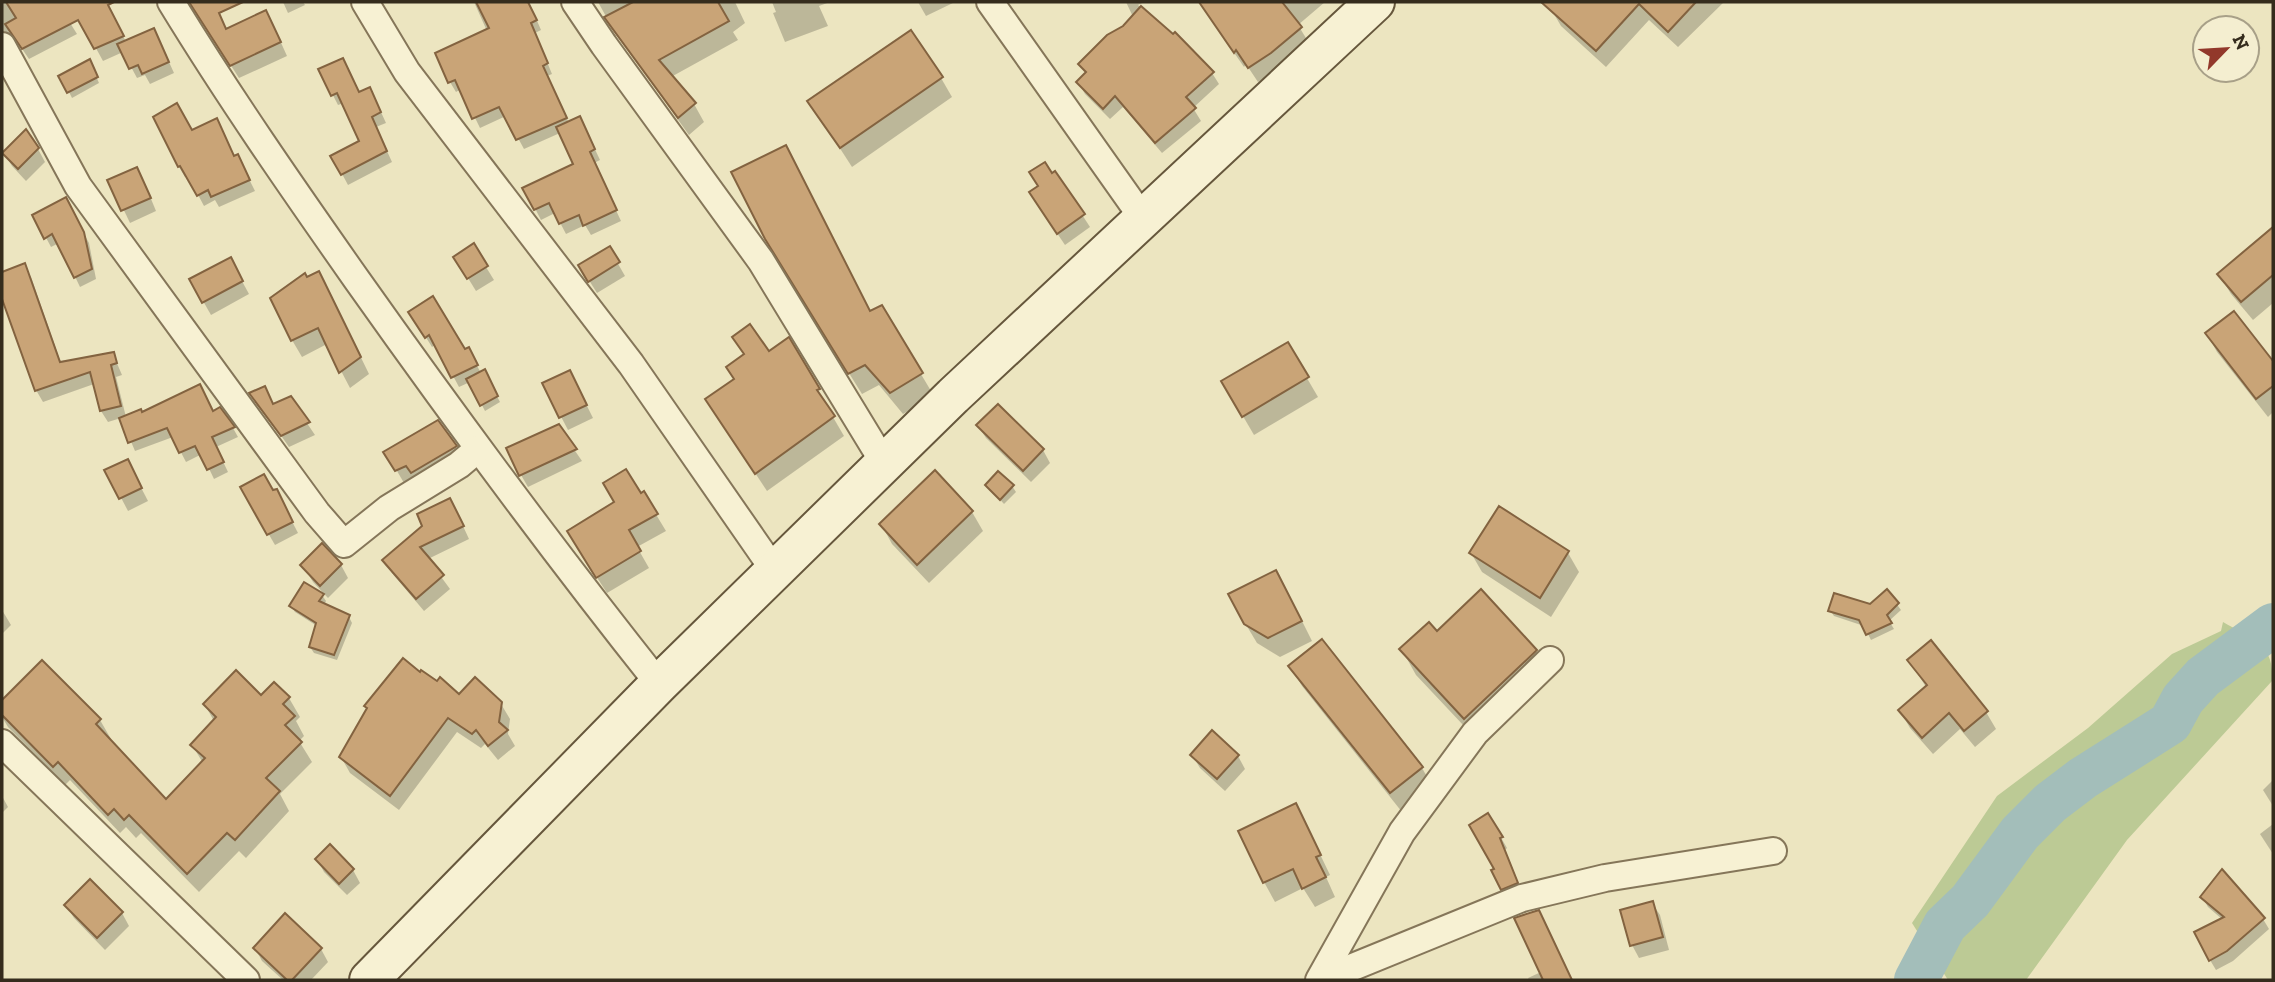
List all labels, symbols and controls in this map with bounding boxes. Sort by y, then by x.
north arrow [2191,14,2261,84]
text: N [2227,31,2254,53]

